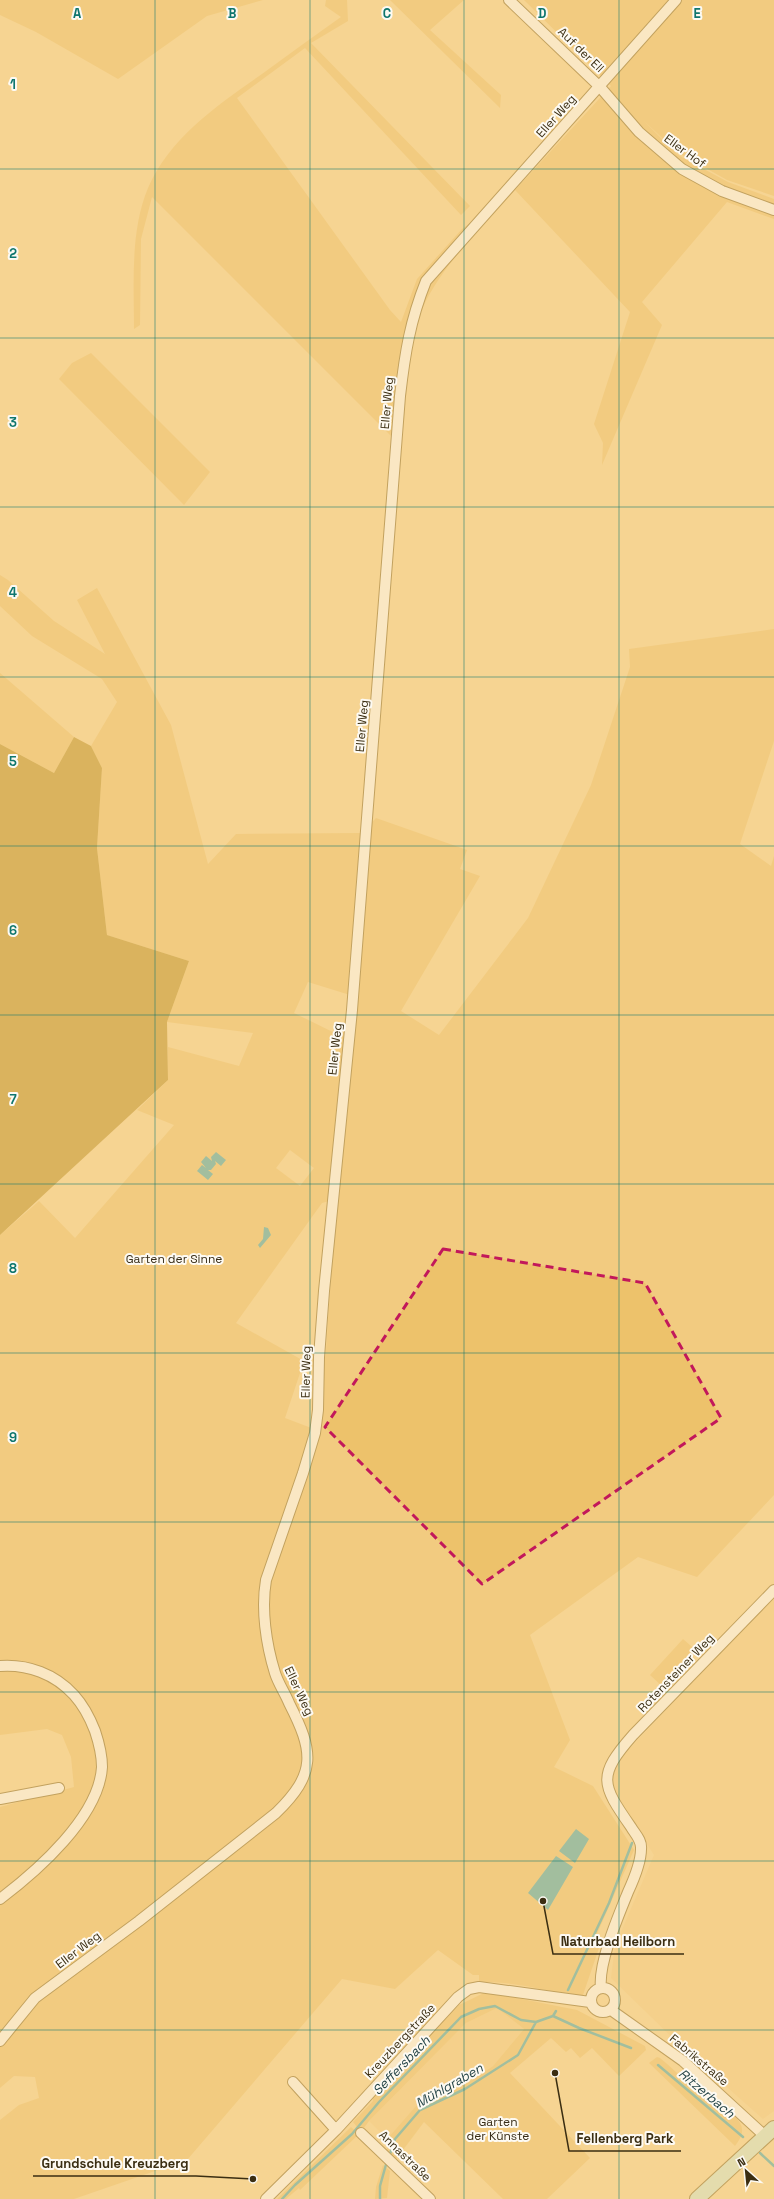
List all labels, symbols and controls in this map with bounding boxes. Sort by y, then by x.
text: A [73,5,82,22]
text: B [228,5,237,22]
text: C [383,5,391,22]
text: D [538,5,547,22]
text: E [693,5,701,22]
street label: Auf der Ell [554,24,608,76]
text: 1 [10,76,16,93]
street label: Eller Weg [533,91,579,141]
street label: Eller Hof [661,131,709,171]
text: 2 [9,245,17,262]
street label: Eller Weg [377,376,397,430]
text: 3 [9,414,17,431]
text: 4 [9,584,17,601]
street label: Eller Weg [352,699,372,753]
text: 5 [9,753,17,770]
text: 6 [9,922,17,939]
street label: Eller Weg [324,1022,346,1076]
text: 7 [9,1091,17,1108]
park label: Garten der Sinne [126,1251,222,1267]
text: 8 [9,1260,17,1277]
street label: Eller Weg [298,1346,314,1398]
text: 9 [9,1429,17,1446]
street label: Rotensteiner Weg [634,1630,718,1716]
street label: Eller Weg [281,1664,317,1718]
street label: Eller Weg [52,1928,104,1972]
callout: Naturbad Heilborn [553,1929,684,1954]
text: Naturbad Heilborn [561,1933,675,1950]
street label: Kreuzbergstraße [361,2000,439,2082]
water label: Seffersbach [369,2031,434,2099]
street label: Fabrikstraße [666,2031,732,2089]
water label: Mühlgraben [413,2059,487,2112]
water label: Ritzerbach [675,2065,739,2122]
park label: Garten der Künste [467,2114,529,2144]
callout: Fellenberg Park [569,2126,681,2151]
street label: Annastraße [375,2127,435,2185]
text: Fellenberg Park [577,2130,674,2147]
callout: Grundschule Kreuzberg [33,2151,196,2176]
north arrow [726,2151,766,2191]
text: N [735,2154,748,2170]
text: Grundschule Kreuzberg [42,2155,188,2172]

